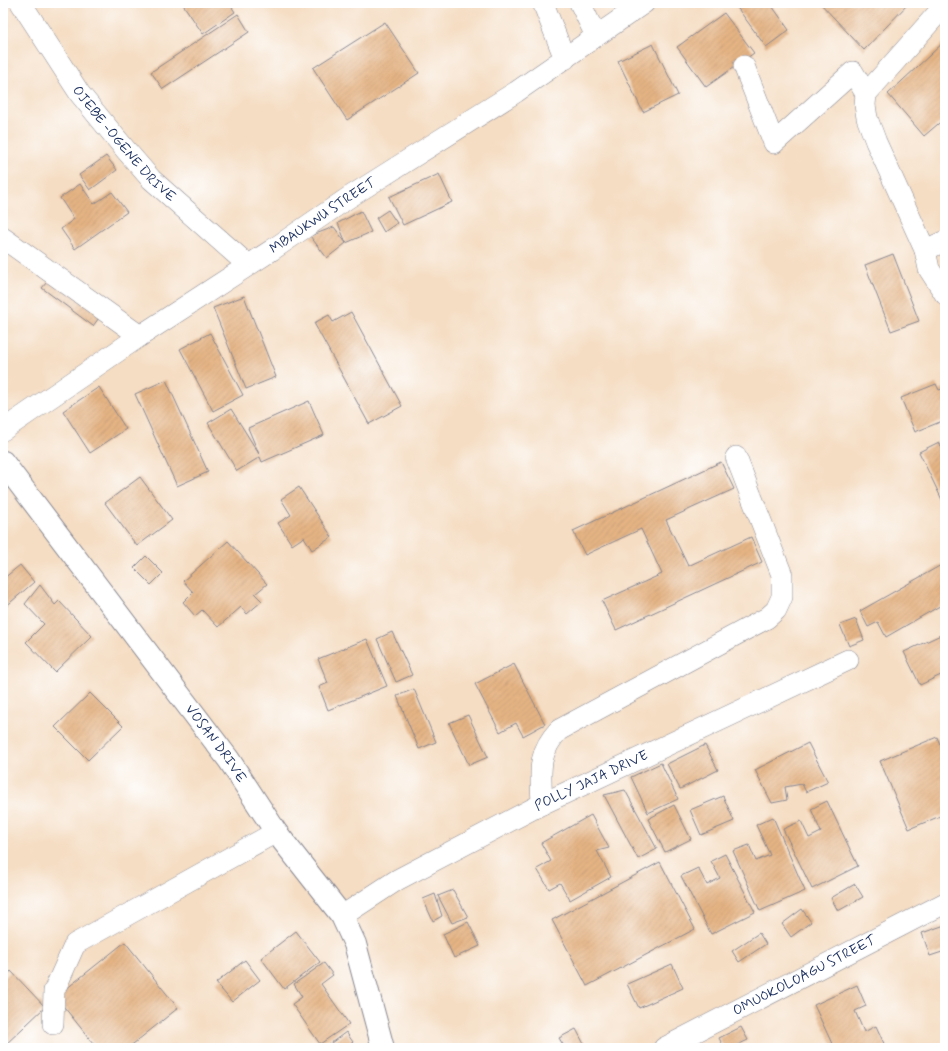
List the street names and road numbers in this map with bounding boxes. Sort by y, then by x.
street label: OJEBE -OGENE DRIVE [68,82,180,206]
street label: MBAUKWU STREET [266,173,380,258]
street label: VOSAN DRIVE [181,701,250,786]
street label: POLLY JAJA DRIVE [532,746,651,815]
street label: OMUOKOLOAGU STREET [730,931,880,1020]

